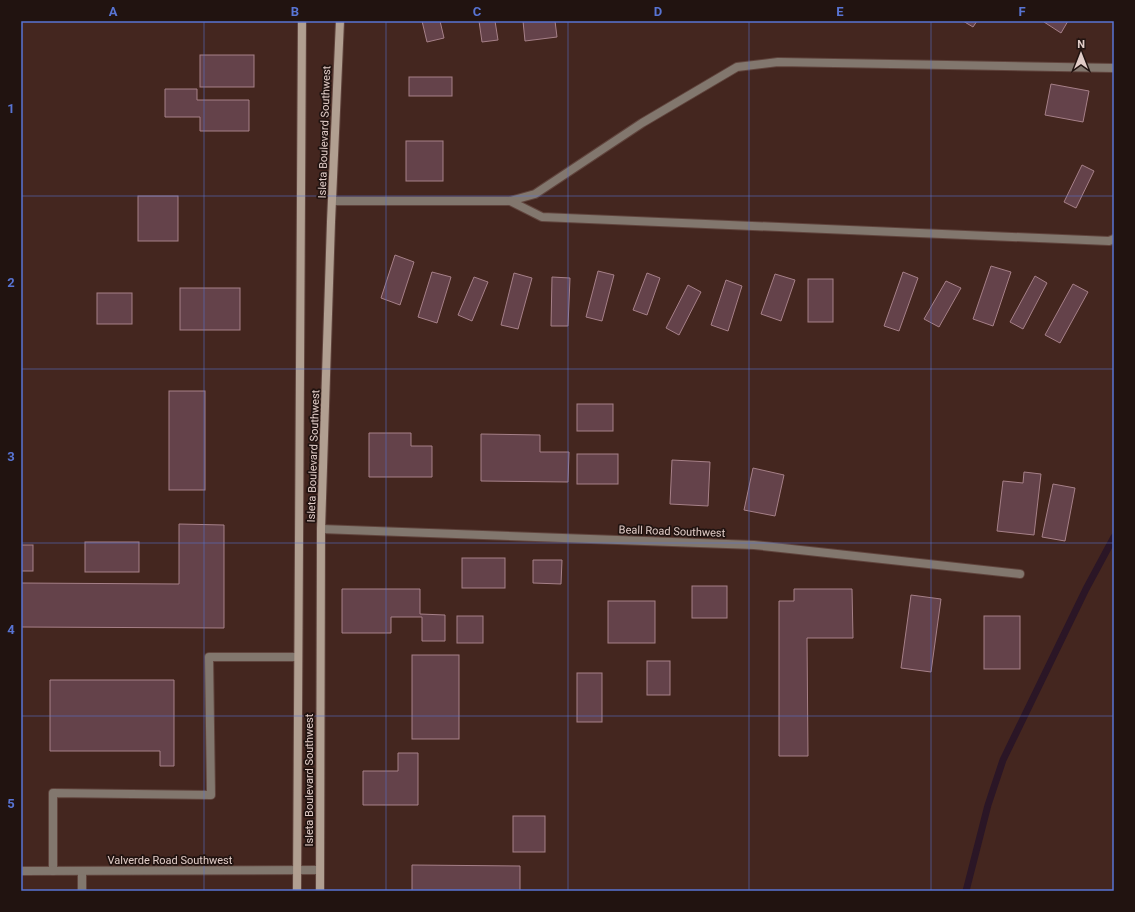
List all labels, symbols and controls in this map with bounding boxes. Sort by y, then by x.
text: A [109,4,118,19]
text: B [291,4,299,19]
text: C [473,4,482,19]
text: D [654,4,662,19]
text: E [836,4,844,19]
text: F [1018,4,1026,19]
north arrow [1061,34,1101,74]
text: N [1077,38,1085,51]
street label: Isleta Boulevard Southwest [316,65,333,199]
text: 1 [7,101,15,116]
text: 2 [7,275,15,290]
street label: Isleta Boulevard Southwest [305,389,322,523]
text: 3 [7,449,15,464]
street label: Beall Road Southwest [618,523,726,540]
text: 4 [7,622,15,637]
street label: Isleta Boulevard Southwest [303,713,316,846]
text: 5 [7,796,15,811]
street label: Valverde Road Southwest [108,854,233,867]

